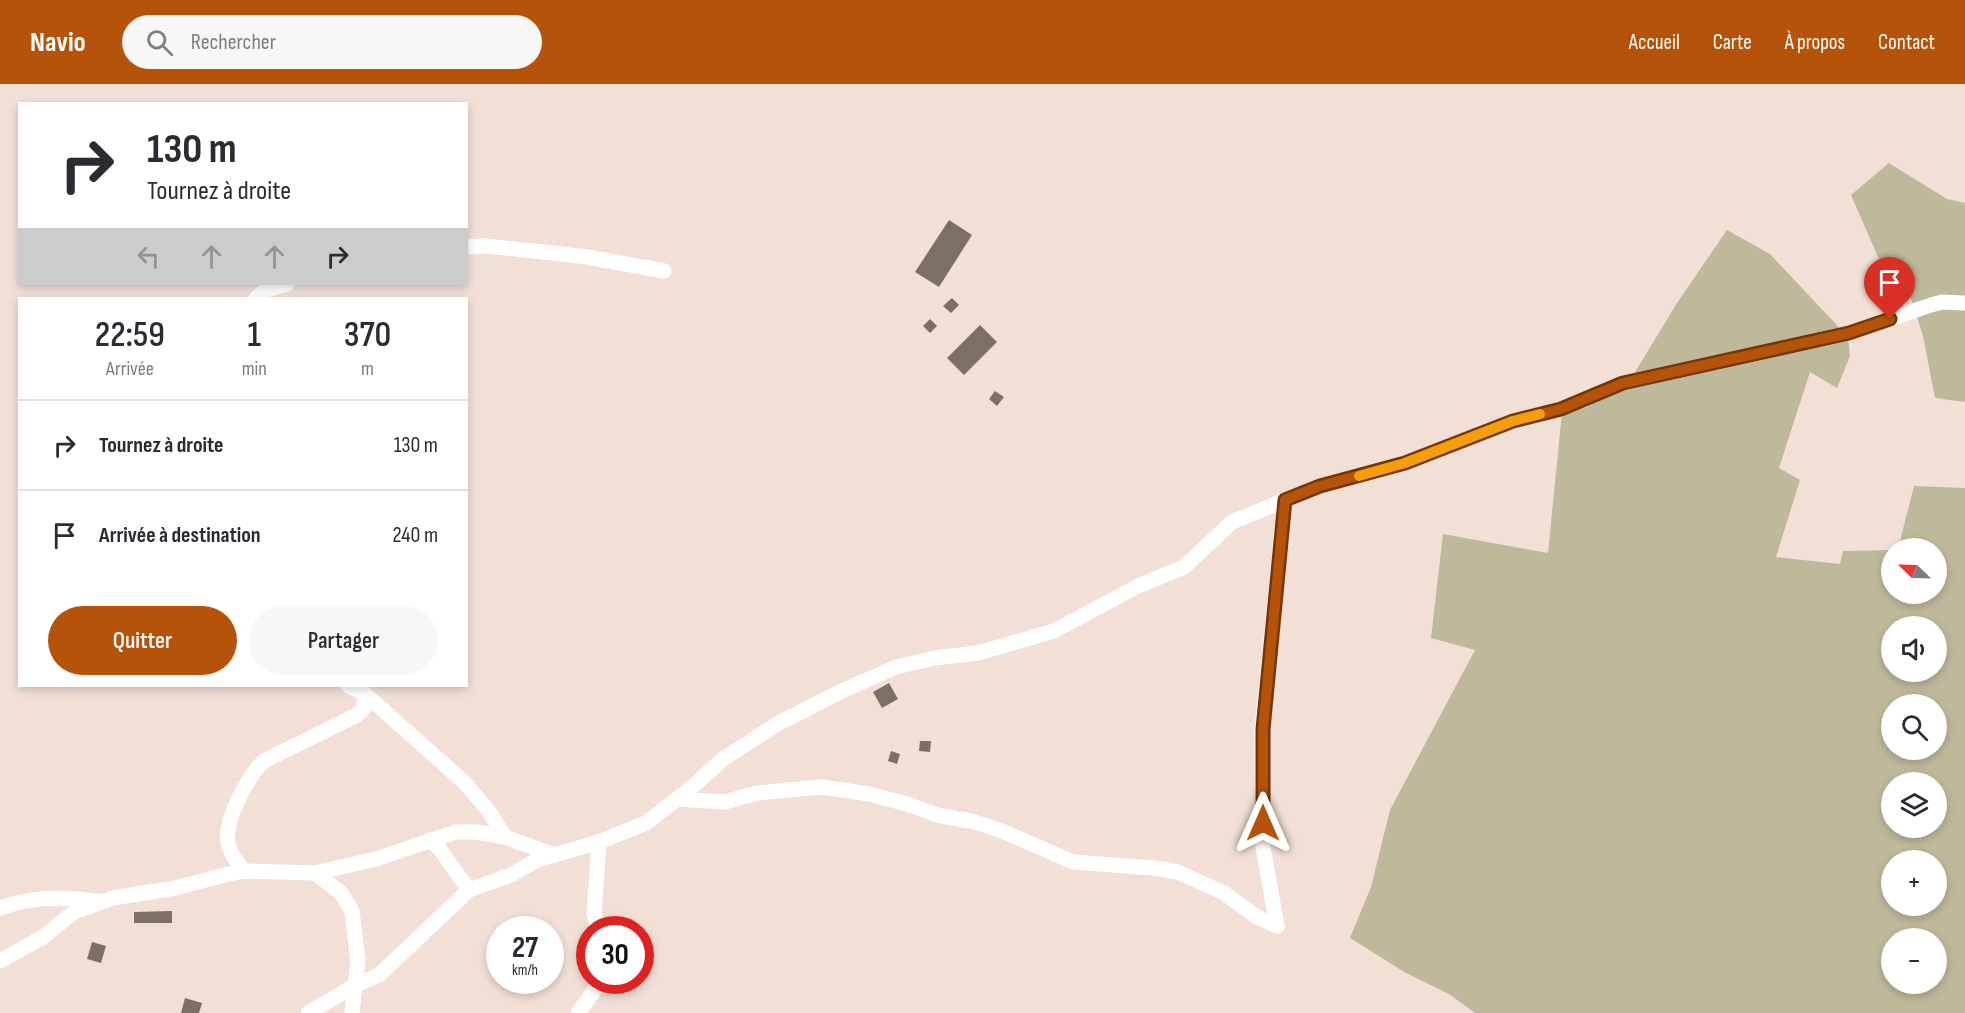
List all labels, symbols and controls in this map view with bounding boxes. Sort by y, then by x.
search box [122,15,542,69]
text: Navio [30,26,86,59]
icon: search [143,26,176,59]
text: Rechercher [191,29,276,56]
text: Accueil [1629,30,1680,55]
text: Carte [1713,30,1752,55]
text: À propos [1785,30,1845,55]
text: Contact [1878,30,1935,55]
text: 130 m [147,124,237,175]
icon: right [48,126,126,204]
text: Tournez à droite [147,175,291,207]
icon: left [132,240,165,273]
icon: ahead [195,240,228,273]
icon: ahead [258,240,291,273]
icon: right [321,240,354,273]
pin [1864,257,1915,319]
icon: arrive [1873,266,1906,299]
text: 22:59 [95,314,165,357]
text: 1 [248,314,261,357]
text: 370 [344,314,391,357]
text: Arrivée [106,357,154,381]
text: min [242,357,267,381]
text: m [361,357,374,381]
icon: right [48,429,81,462]
text: Tournez à droite [99,432,224,459]
text: 130 m [394,432,438,459]
icon: arrive [48,519,81,552]
text: Arrivée à destination [99,522,261,549]
text: 240 m [392,522,438,549]
north arrow [1881,538,1947,604]
map controls [1881,538,1947,994]
button: Quitter [48,606,237,675]
button: Partager [249,606,438,675]
button: sound [1881,616,1947,682]
button: search [1881,694,1947,760]
button: layers [1881,772,1947,838]
position arrow [1231,791,1295,855]
button: + [1881,850,1947,916]
speed limit sign: 30 [576,916,654,994]
button: − [1881,928,1947,994]
text: 27 [512,930,538,966]
text: km/h [512,961,538,980]

